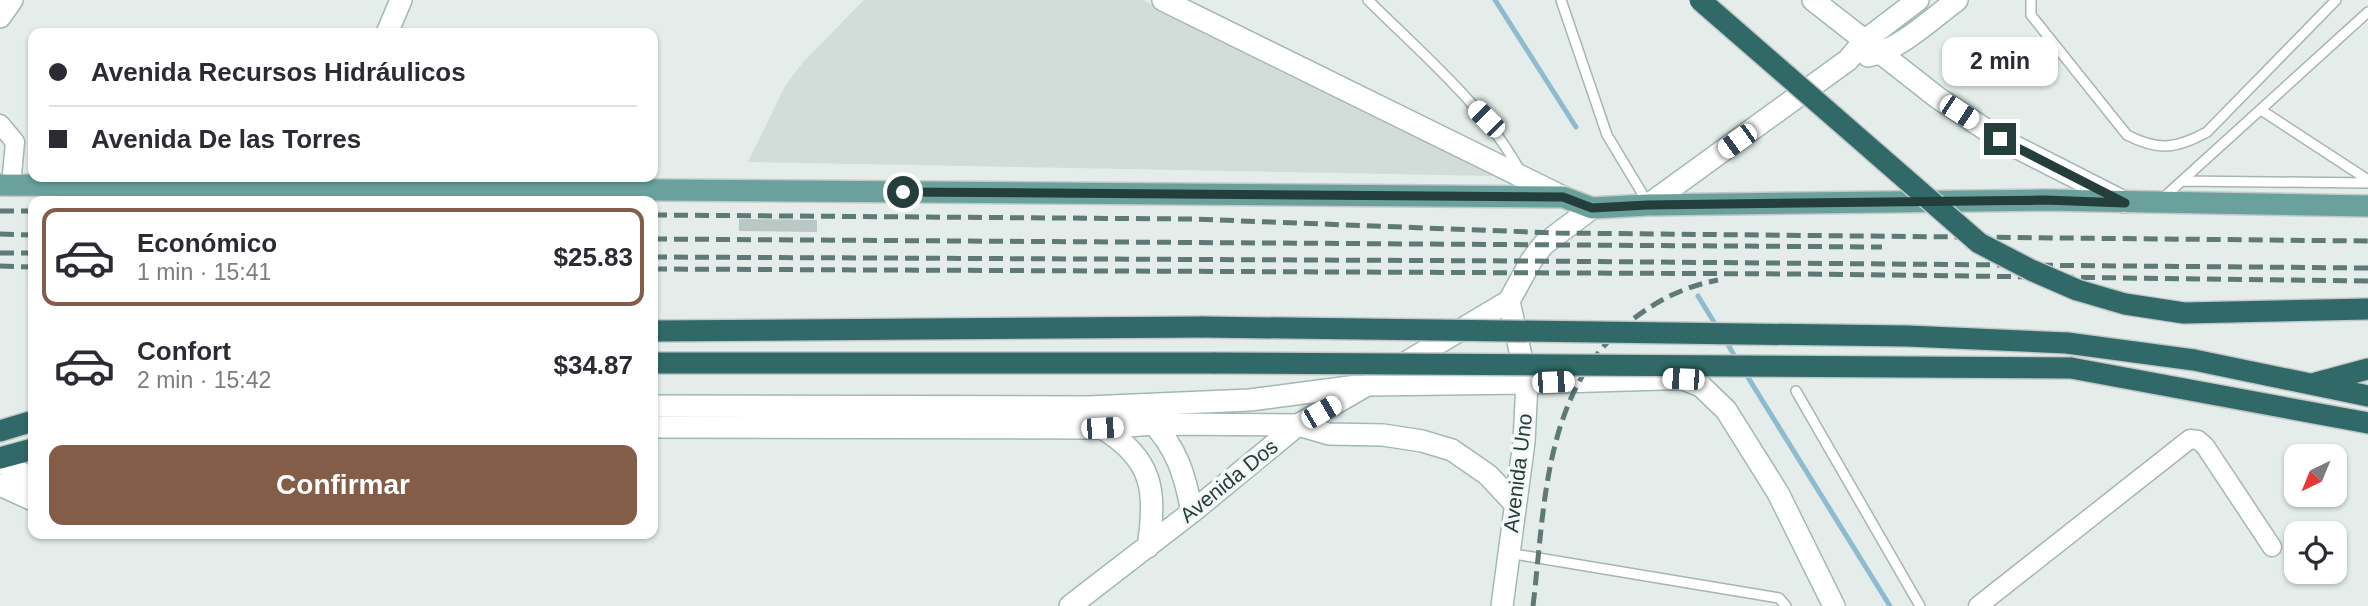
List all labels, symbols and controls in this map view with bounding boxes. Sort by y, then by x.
callout: 2 min [1942,38,2058,86]
text: 2 min [1970,48,2030,74]
text: Avenida Recursos Hidráulicos [91,57,466,87]
car [1936,92,1983,132]
car [1464,97,1509,141]
car [1714,120,1761,162]
route end [1984,123,2016,155]
text: Avenida De las Torres [91,124,361,154]
route start [887,176,919,208]
icon: car [53,226,116,289]
text: Económico [137,228,277,258]
text: $25.83 [553,242,633,272]
text: 1 min · 15:41 [137,259,271,285]
icon: car [53,334,116,397]
text: Confort [137,336,231,366]
text: $34.87 [553,350,633,380]
text: 2 min · 15:42 [137,367,271,393]
car [1662,368,1705,390]
car [1532,371,1575,393]
car [1298,392,1345,432]
street label: Avenida Uno [1499,412,1536,534]
car [1081,416,1124,440]
street label: Avenida Dos [1175,434,1282,527]
north arrow [2284,444,2347,508]
map controls [2284,444,2347,584]
button: Confirmar [49,445,637,525]
button: locate [2284,521,2347,584]

